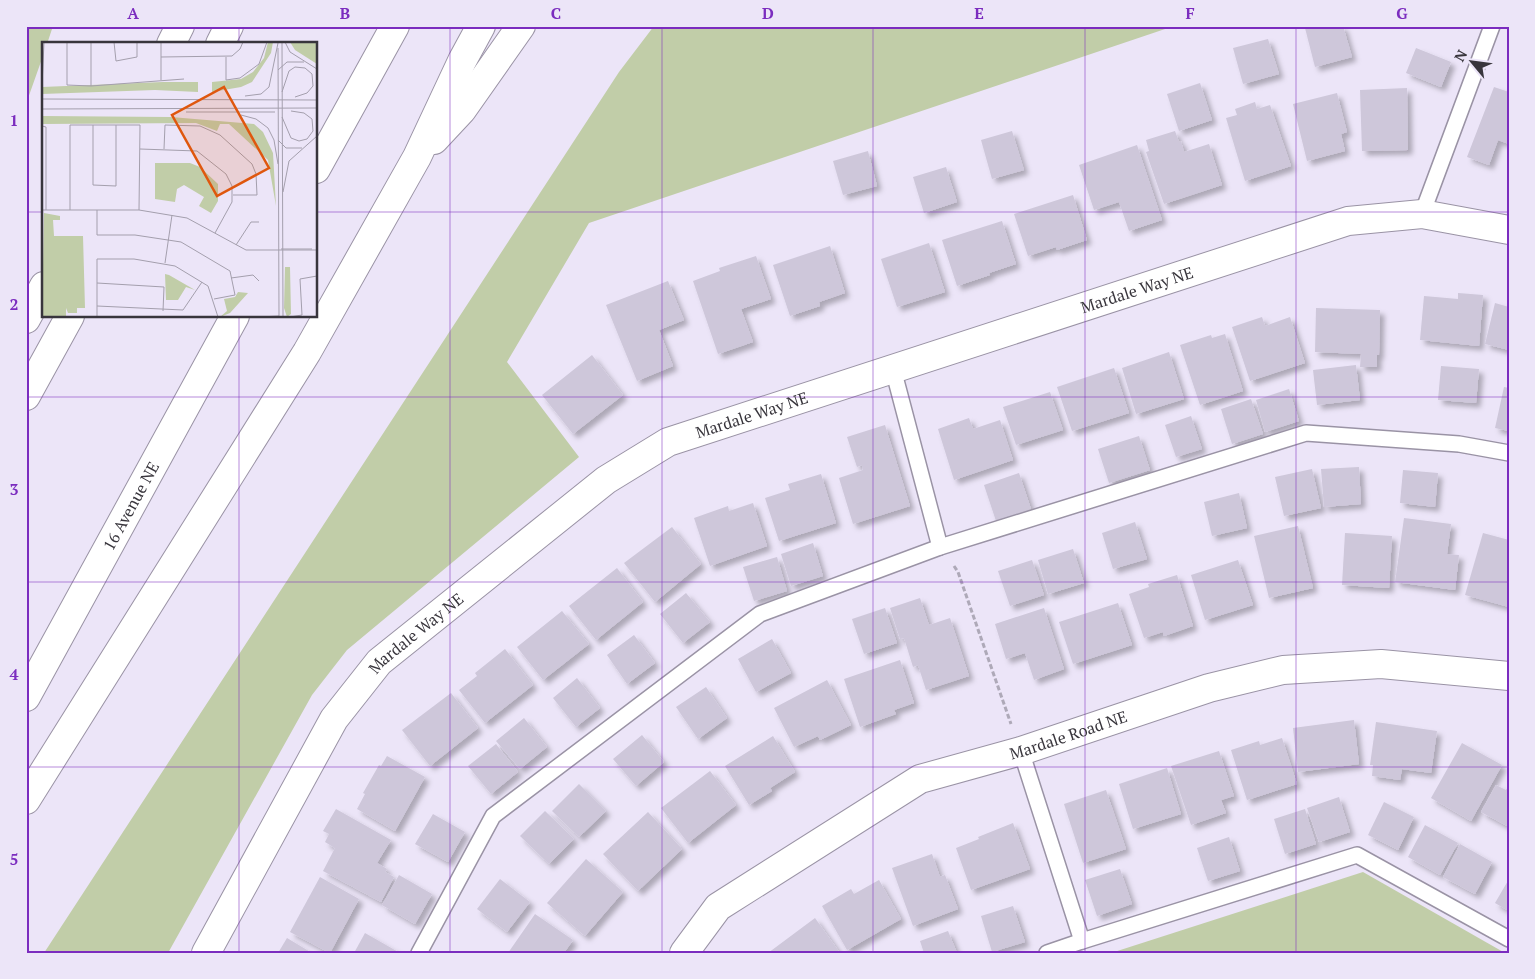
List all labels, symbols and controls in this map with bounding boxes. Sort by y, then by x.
text: A [127,2,139,24]
text: B [340,2,350,24]
text: C [551,2,561,24]
text: D [762,2,774,24]
text: E [974,2,984,24]
text: F [1185,2,1195,24]
text: G [1396,2,1408,24]
north arrow [1448,38,1498,88]
inset map [42,42,318,318]
text: N [1449,46,1471,65]
text: 1 [9,109,19,131]
street label: Mardale Way NE [1078,261,1196,318]
text: 2 [9,293,19,315]
street label: Mardale Way NE [693,386,811,443]
street label: 16 Avenue NE [98,458,164,554]
text: 3 [9,478,19,500]
street label: Mardale Way NE [363,588,468,678]
text: 4 [9,663,19,685]
street label: Mardale Road NE [1007,705,1130,765]
text: 5 [9,848,19,870]

